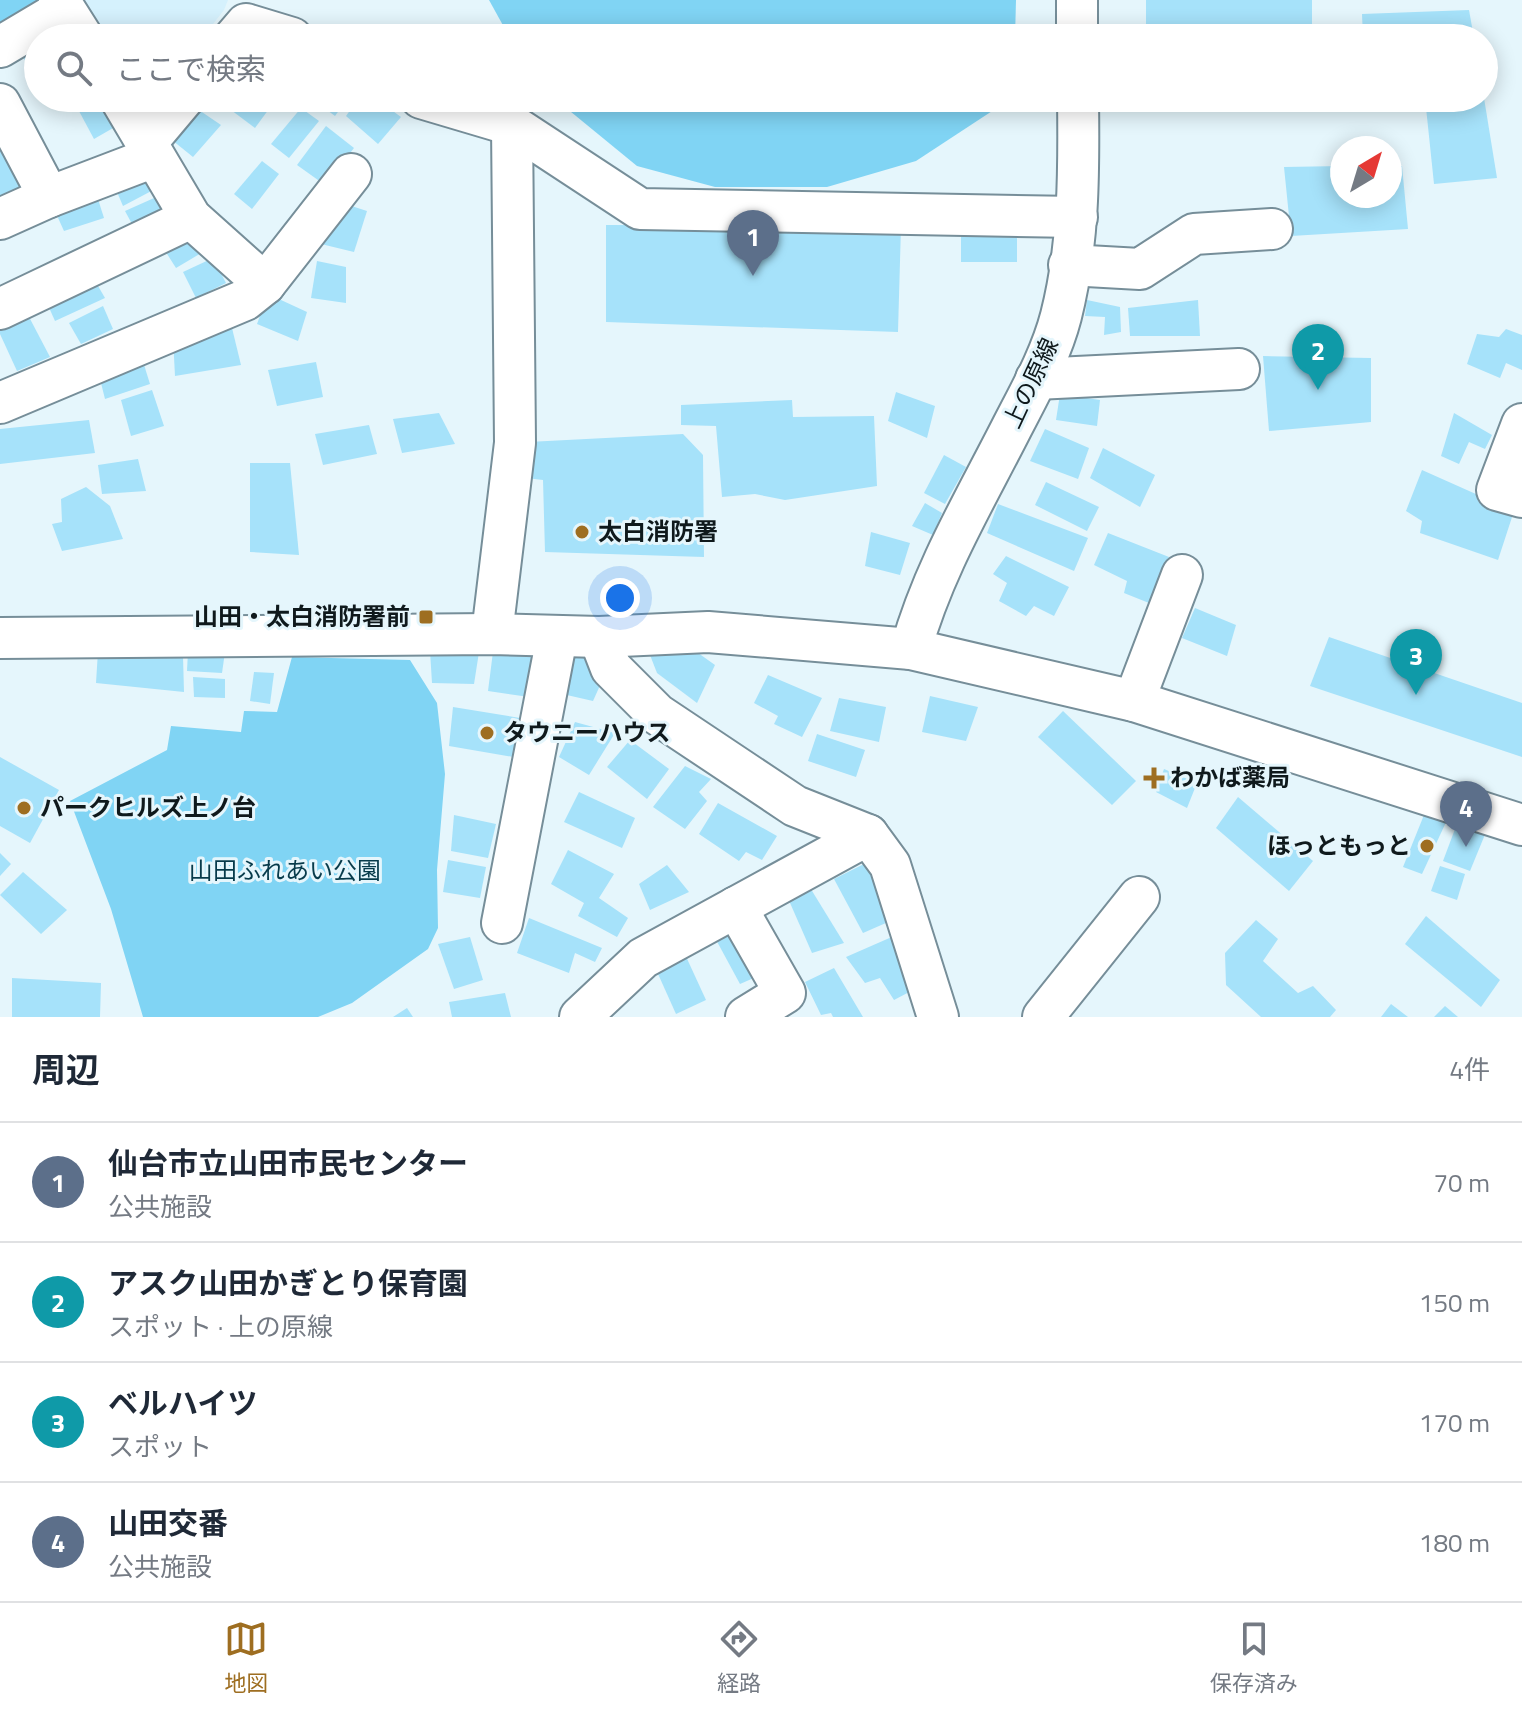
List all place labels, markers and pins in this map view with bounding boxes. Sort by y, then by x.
pin: 1 [727,210,779,276]
pin: 2 [1292,324,1344,390]
place label: 太白消防署 [598,513,718,549]
marker: 太白消防署 [573,523,591,541]
place label: 山田・太白消防署前 [194,598,410,634]
marker: 山田・太白消防署前 [417,608,435,626]
pin: 3 [1390,629,1442,695]
place label: タウニーハウス [503,714,671,750]
marker: タウニーハウス [478,724,496,742]
place label: わかば薬局 [1170,759,1290,795]
marker: わかば薬局 [1145,769,1163,787]
pin: 4 [1440,781,1492,847]
place label: パークヒルズ上ノ台 [40,789,256,825]
marker: パークヒルズ上ノ台 [15,799,33,817]
place label: ほっともっと [1267,827,1411,863]
marker: ほっともっと [1418,837,1436,855]

